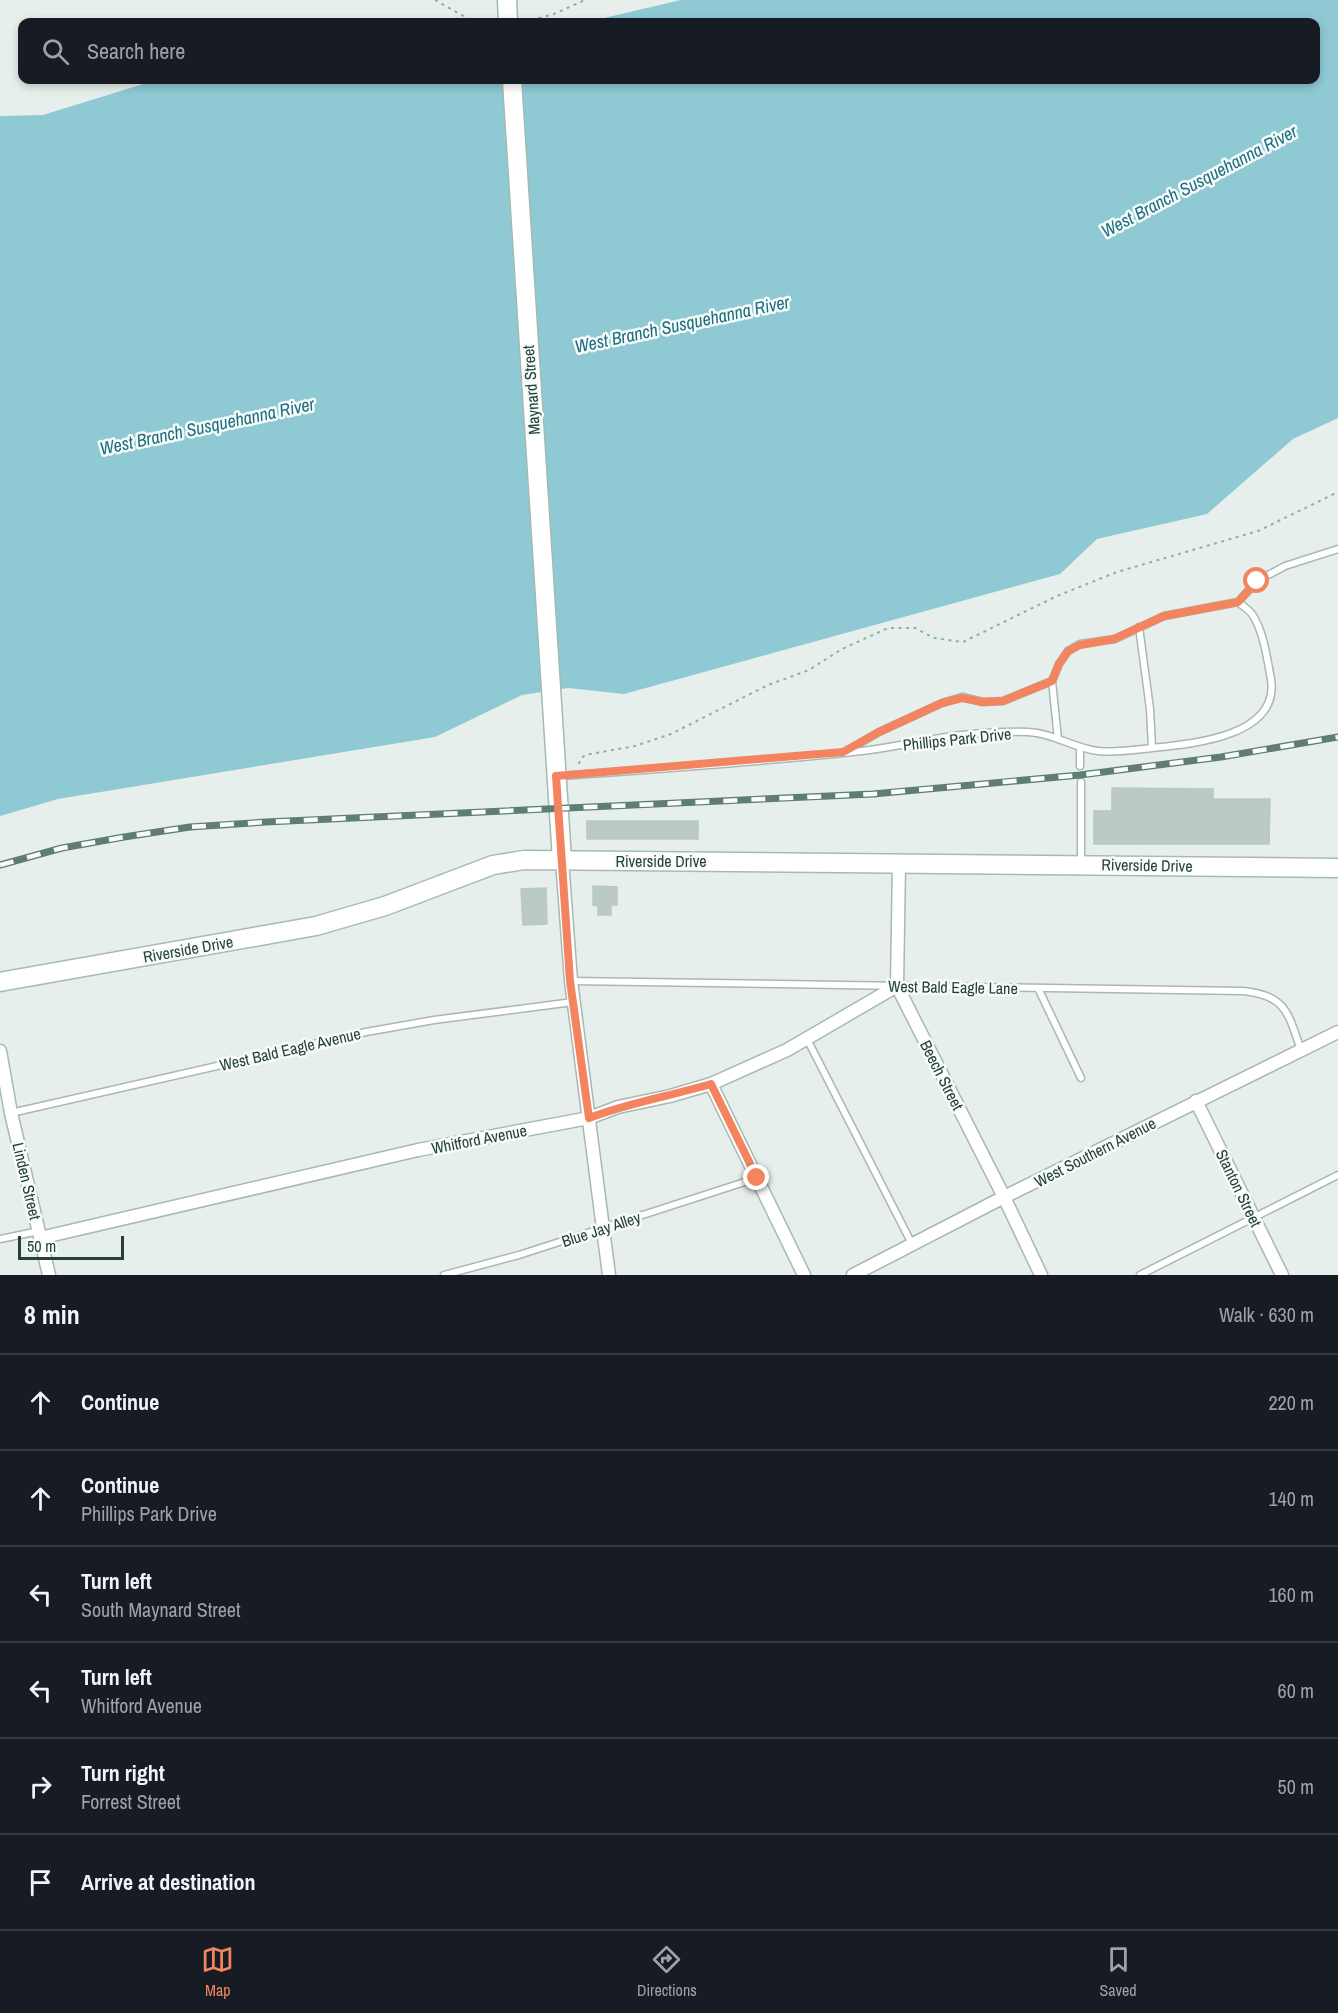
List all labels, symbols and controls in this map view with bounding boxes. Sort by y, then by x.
search box [18,18,1320,84]
icon: search [39,35,72,68]
text: Search here [87,36,185,66]
water label: West Branch Susquehanna River [1097,118,1302,243]
water label: West Branch Susquehanna River [572,289,793,359]
street label: Maynard Street [517,344,545,436]
water label: West Branch Susquehanna River [97,391,318,461]
route start [1243,567,1269,593]
street label: Phillips Park Drive [902,722,1012,756]
street label: Riverside Drive [615,850,707,872]
street label: Riverside Drive [1101,853,1193,877]
street label: Riverside Drive [141,930,235,968]
street label: West Bald Eagle Lane [888,975,1018,999]
street label: West Bald Eagle Avenue [217,1022,363,1076]
street label: Beech Street [915,1036,969,1114]
street label: West Southern Avenue [1030,1112,1160,1192]
street label: Whitford Avenue [429,1119,529,1159]
street label: Linden Street [7,1140,47,1222]
street label: Stanton Street [1211,1145,1267,1231]
route end [743,1164,769,1190]
street label: Blue Jay Alley [559,1206,644,1252]
scale bar [18,1233,124,1260]
text: 50 m [27,1235,56,1257]
text: 8 min [24,1297,80,1332]
text: Walk · 630 m [1219,1301,1314,1328]
icon: ahead [24,1386,57,1419]
text: Continue [81,1387,159,1417]
text: 220 m [1268,1389,1314,1416]
text: Continue [81,1470,159,1500]
icon: ahead [24,1482,57,1515]
text: 140 m [1268,1485,1314,1512]
text: Phillips Park Drive [81,1500,217,1527]
text: Turn left [81,1566,152,1596]
icon: left [24,1578,57,1611]
text: 160 m [1268,1581,1314,1608]
text: South Maynard Street [81,1596,241,1623]
text: Turn left [81,1662,152,1692]
icon: left [24,1674,57,1707]
text: 60 m [1278,1677,1314,1704]
text: Whitford Avenue [81,1692,202,1719]
text: Turn right [81,1758,165,1788]
icon: right [24,1770,57,1803]
text: 50 m [1278,1773,1314,1800]
text: Forrest Street [81,1788,180,1815]
icon: arrive [24,1866,57,1899]
text: Arrive at destination [81,1867,255,1897]
tab: Map [201,1943,234,2001]
tab: Directions [637,1943,697,2001]
tab: Saved [1099,1943,1137,2001]

